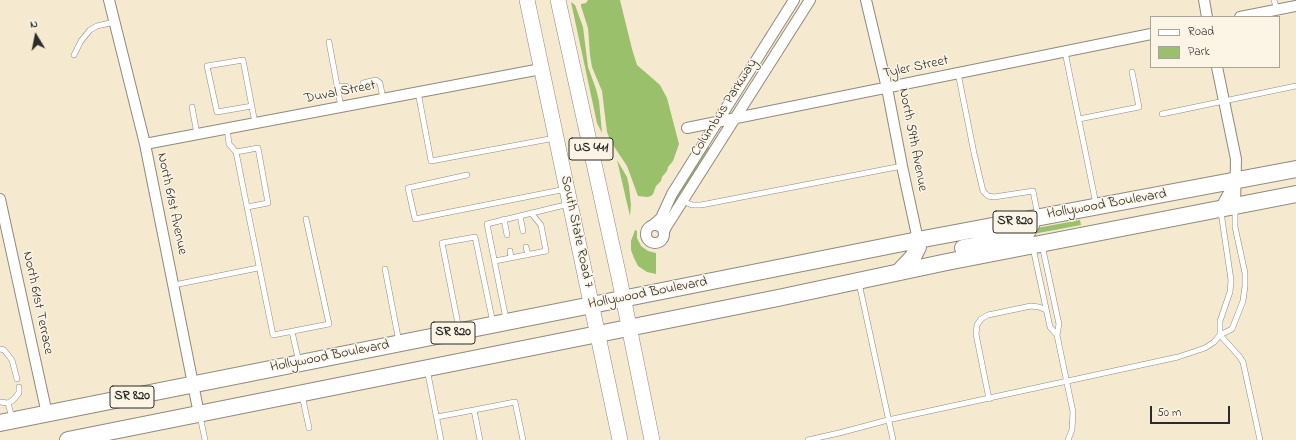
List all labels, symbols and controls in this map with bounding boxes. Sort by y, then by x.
north arrow [16,16,56,56]
text: N [29,16,39,33]
legend [1150,16,1280,68]
text: Road [1188,23,1214,41]
text: Park [1188,43,1210,61]
street label: Tyler Street [882,53,950,83]
street label: Columbus Parkway [688,56,762,160]
street label: Duval Street [303,78,377,108]
street label: North 59th Avenue [894,87,930,193]
road number: US 441 [569,138,613,160]
street label: North 61st Avenue [152,152,190,256]
street label: South State Road 7 [556,174,596,290]
street label: Hollywood Boulevard [1046,186,1168,224]
road number: SR 820 [993,211,1037,233]
street label: North 61st Terrace [18,250,56,356]
street label: Hollywood Boulevard [587,274,709,314]
road number: SR 820 [431,322,475,344]
street label: Hollywood Boulevard [269,337,391,377]
road number: SR 820 [110,386,154,408]
scale bar [1152,398,1232,424]
text: 50 m [1157,404,1181,422]

